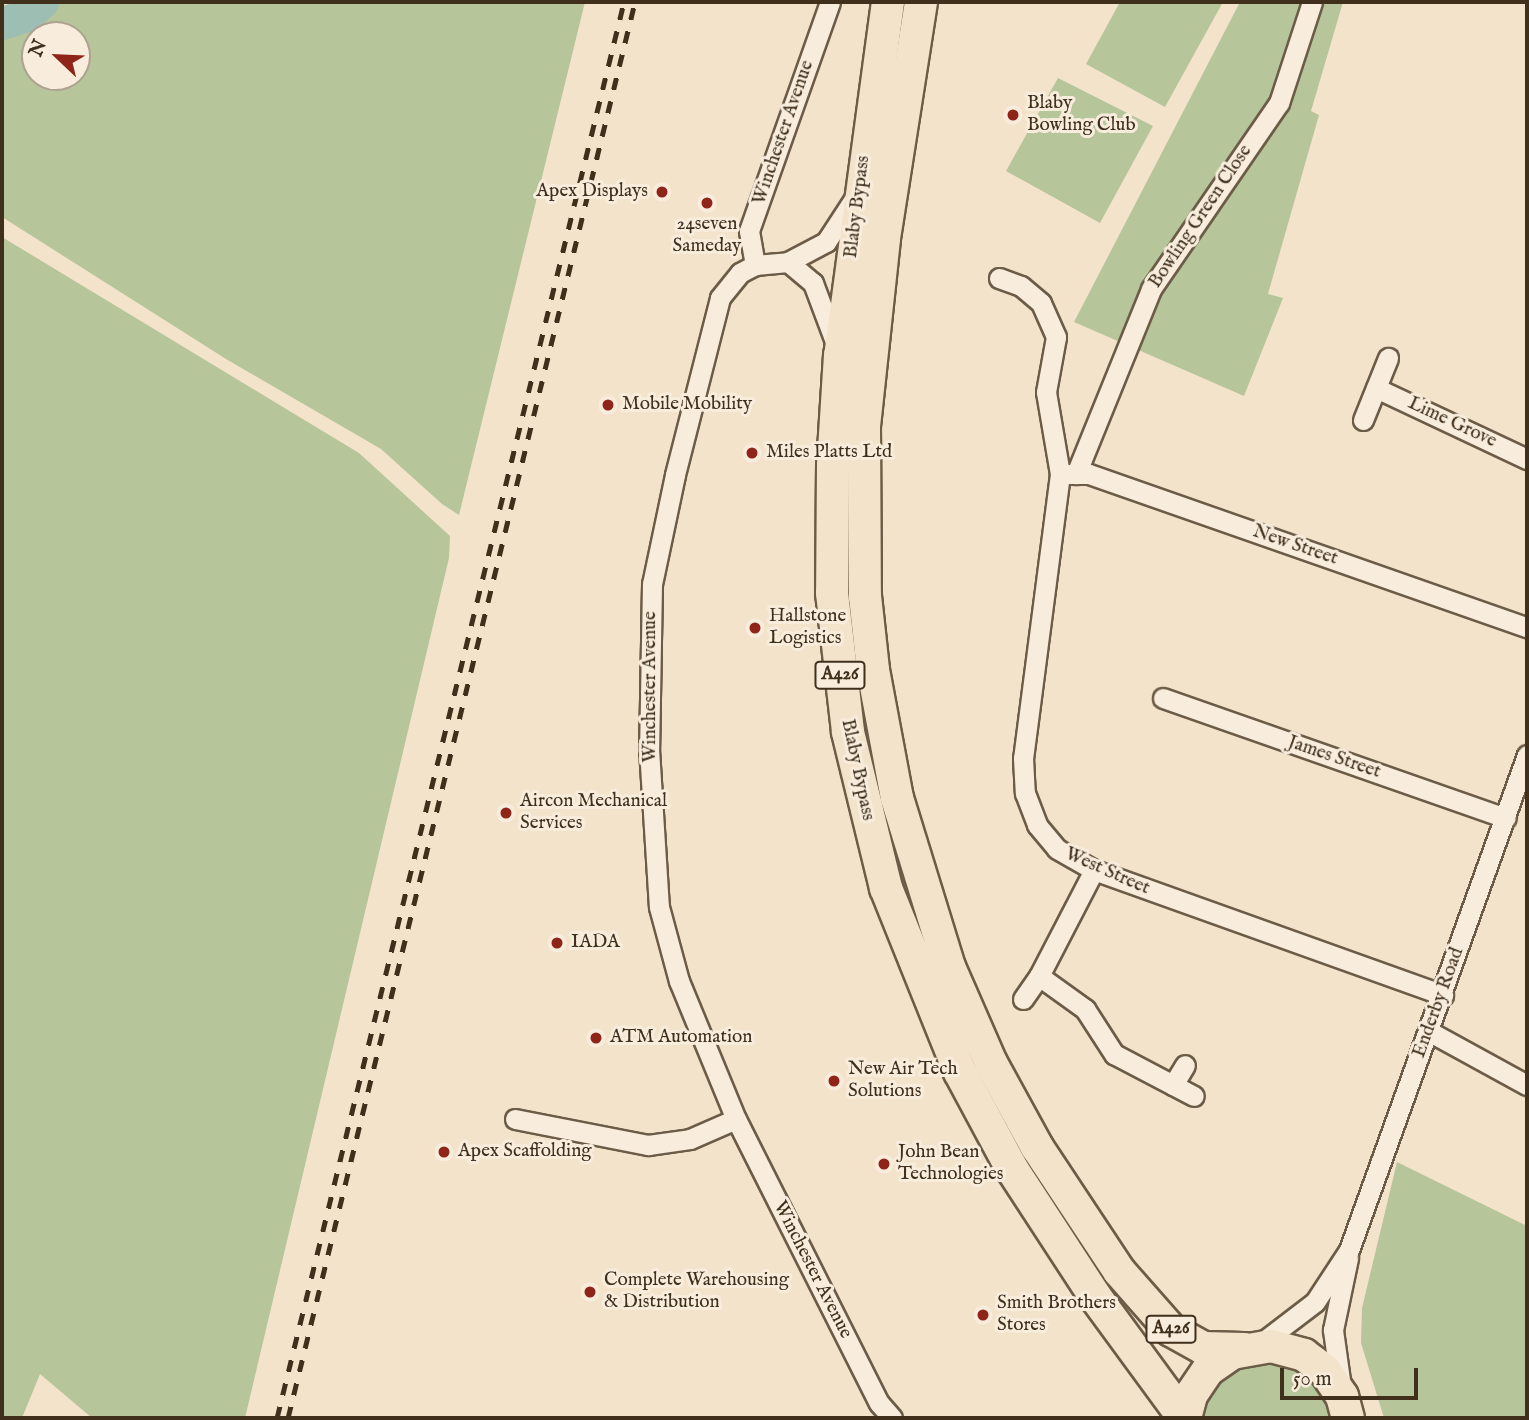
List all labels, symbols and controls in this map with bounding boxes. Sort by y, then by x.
north arrow [21,21,91,91]
text: N [24,36,53,61]
street label: Winchester Avenue [749,58,819,208]
place label: Blaby Bowling Club [1027,93,1136,137]
marker: Blaby Bowling Club [1005,107,1021,123]
street label: Bowling Green Close [1145,141,1257,293]
street label: Blaby Bypass [840,154,876,260]
place label: Apex Displays [536,181,648,203]
marker: Apex Displays [654,184,670,200]
marker: 24seven Sameday [699,195,715,211]
place label: 24seven Sameday [673,214,741,258]
street label: Lime Grove [1404,393,1500,453]
place label: Mobile Mobility [622,394,752,416]
marker: Mobile Mobility [600,397,616,413]
place label: Miles Platts Ltd [766,442,892,464]
marker: Miles Platts Ltd [744,445,760,461]
street label: New Street [1249,521,1341,571]
place label: Hallstone Logistics [769,606,846,650]
street label: Winchester Avenue [640,611,662,763]
marker: Hallstone Logistics [747,620,763,636]
road number: A426 [814,660,866,690]
street label: Blaby Bypass [835,717,879,823]
street label: James Street [1285,731,1383,785]
place label: Aircon Mechanical Services [520,791,667,835]
marker: Aircon Mechanical Services [498,805,514,821]
street label: West Street [1061,843,1153,901]
place label: IADA [571,932,620,954]
marker: IADA [549,935,565,951]
street label: Enderby Road [1409,945,1469,1061]
place label: ATM Automation [610,1027,752,1049]
marker: ATM Automation [588,1030,604,1046]
place label: New Air Tech Solutions [848,1059,958,1103]
marker: New Air Tech Solutions [826,1073,842,1089]
place label: Apex Scaffolding [458,1141,592,1163]
place label: John Bean Technologies [898,1142,1004,1186]
marker: Apex Scaffolding [436,1144,452,1160]
marker: John Bean Technologies [876,1156,892,1172]
street label: Winchester Avenue [767,1197,857,1343]
place label: Complete Warehousing & Distribution [604,1270,789,1314]
marker: Complete Warehousing & Distribution [582,1284,598,1300]
place label: Smith Brothers Stores [997,1293,1116,1337]
marker: Smith Brothers Stores [975,1307,991,1323]
road number: A426 [1145,1314,1197,1344]
scale bar [1284,1354,1422,1398]
text: 50 m [1293,1366,1332,1393]

